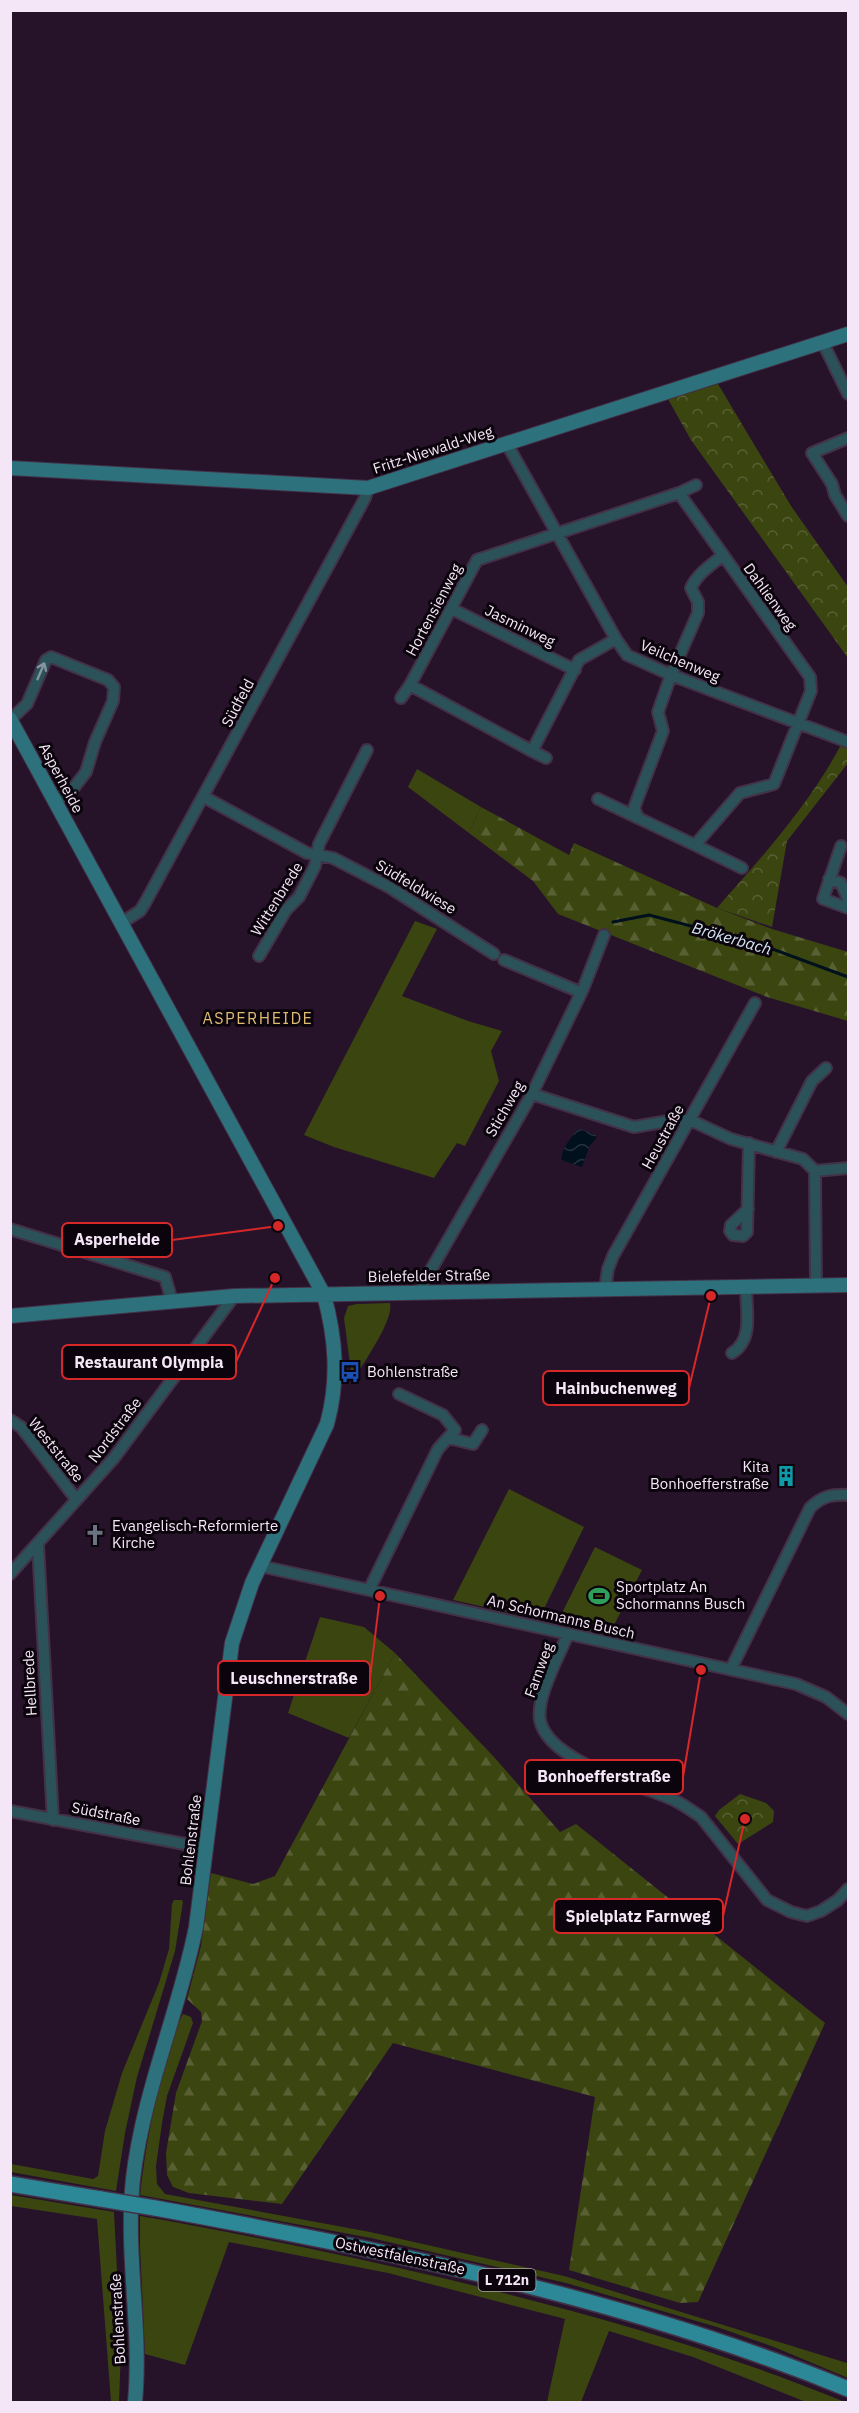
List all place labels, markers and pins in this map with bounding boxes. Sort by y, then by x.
callout: Asperheide [62,1223,172,1257]
callout: Restaurant Olympia [62,1345,236,1379]
bus stop icon: Bohlenstraße [338,1360,362,1384]
place label: Bohlenstraße [367,1362,458,1381]
callout: Hainbuchenweg [543,1371,689,1405]
place label: Kita Bonhoefferstraße [650,1457,769,1493]
building icon: Kita Bonhoefferstraße [774,1464,798,1488]
place label: Evangelisch-Reformierte Kirche [112,1516,278,1552]
church icon: Evangelisch-Reformierte Kirche [83,1523,107,1547]
place label: Sportplatz An Schormanns Busch [616,1577,745,1613]
sports icon: Sportplatz An Schormanns Busch [587,1584,611,1608]
callout: Leuschnerstraße [218,1661,370,1695]
callout: Bonhoefferstraße [525,1760,683,1794]
callout: Spielplatz Farnweg [554,1899,723,1933]

